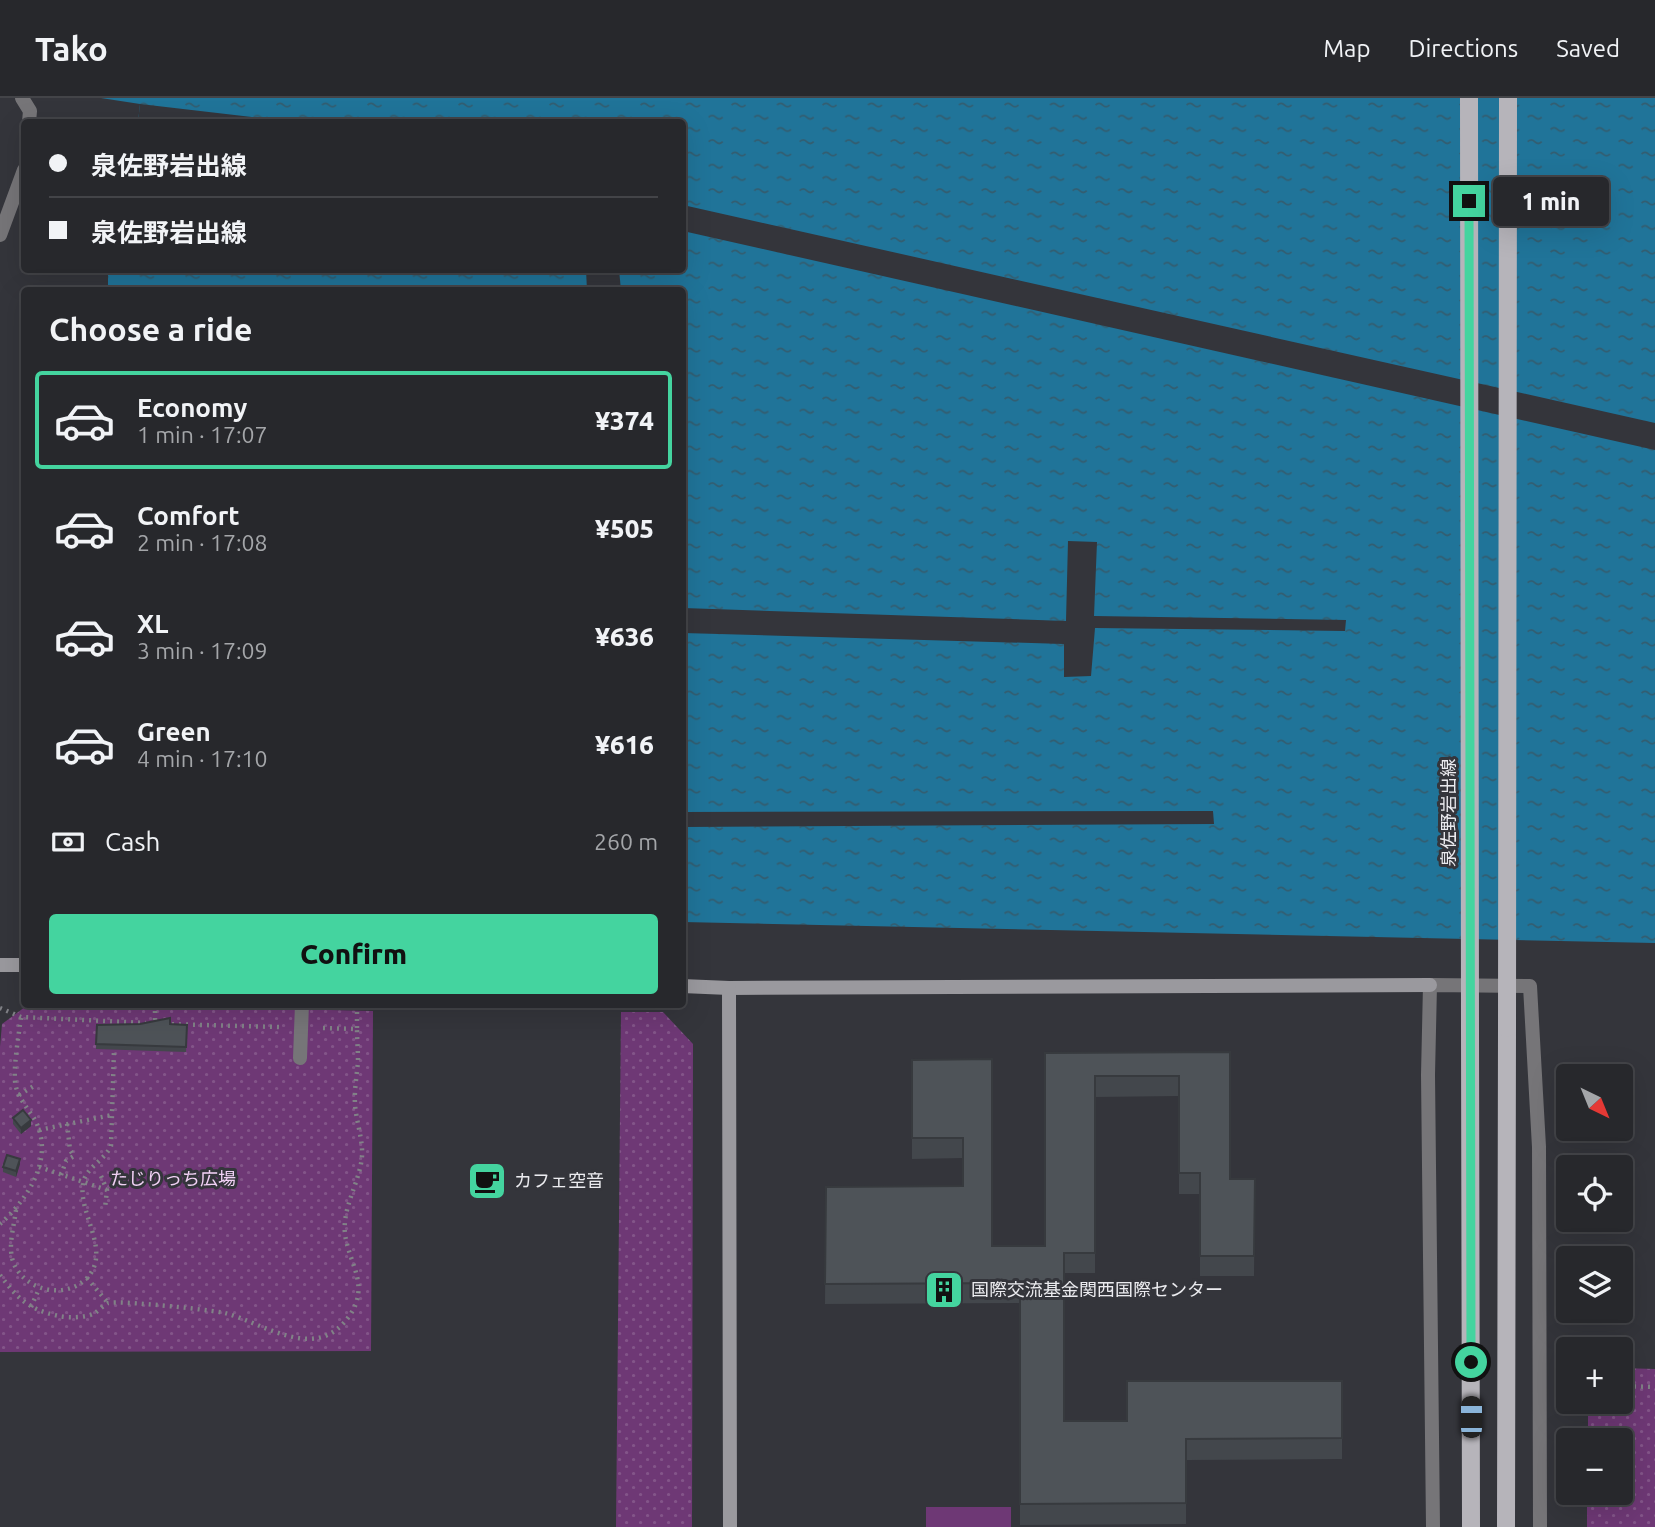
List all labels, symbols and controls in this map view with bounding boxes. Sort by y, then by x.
text: Tako [35,30,108,67]
text: Map [1323,35,1370,62]
text: Directions [1408,35,1518,62]
text: Saved [1556,35,1620,62]
text: 泉佐野岩出線 [91,151,247,180]
callout: 1 min [1494,176,1609,226]
route end [1453,185,1485,217]
text: 1 min [1522,189,1580,214]
text: 泉佐野岩出線 [91,218,247,247]
text: Choose a ride [49,311,252,347]
icon: car [53,389,116,452]
text: Economy [137,393,247,422]
text: ¥374 [595,406,654,435]
text: 1 min · 17:07 [137,422,268,447]
icon: car [53,497,116,560]
text: Comfort [137,501,240,530]
text: ¥505 [595,514,654,543]
text: 2 min · 17:08 [137,530,268,555]
icon: car [53,605,116,668]
text: XL [137,609,168,638]
text: ¥636 [595,622,654,651]
text: 3 min · 17:09 [137,638,268,663]
icon: car [53,713,116,776]
text: Green [137,717,211,746]
text: ¥616 [595,730,654,759]
text: 4 min · 17:10 [137,746,268,771]
street label: 泉佐野岩出線 [1438,759,1458,867]
icon: cash [49,823,87,861]
text: Cash [105,827,160,856]
text: 260 m [594,829,658,854]
button: Confirm [49,914,658,994]
north arrow [1556,1064,1633,1141]
map controls [1556,1064,1633,1505]
button: locate [1556,1155,1633,1232]
cafe icon: カフェ空音 [466,1160,508,1202]
park label: たじりっち広場 [110,1168,236,1188]
place label: カフェ空音 [514,1170,604,1190]
button: layers [1556,1246,1633,1323]
building icon: 国際交流基金関西国際センター [923,1269,965,1311]
place label: 国際交流基金関西国際センター [971,1279,1223,1299]
button: + [1556,1337,1633,1414]
route start [1455,1346,1487,1378]
car [1461,1396,1482,1438]
button: − [1556,1428,1633,1505]

